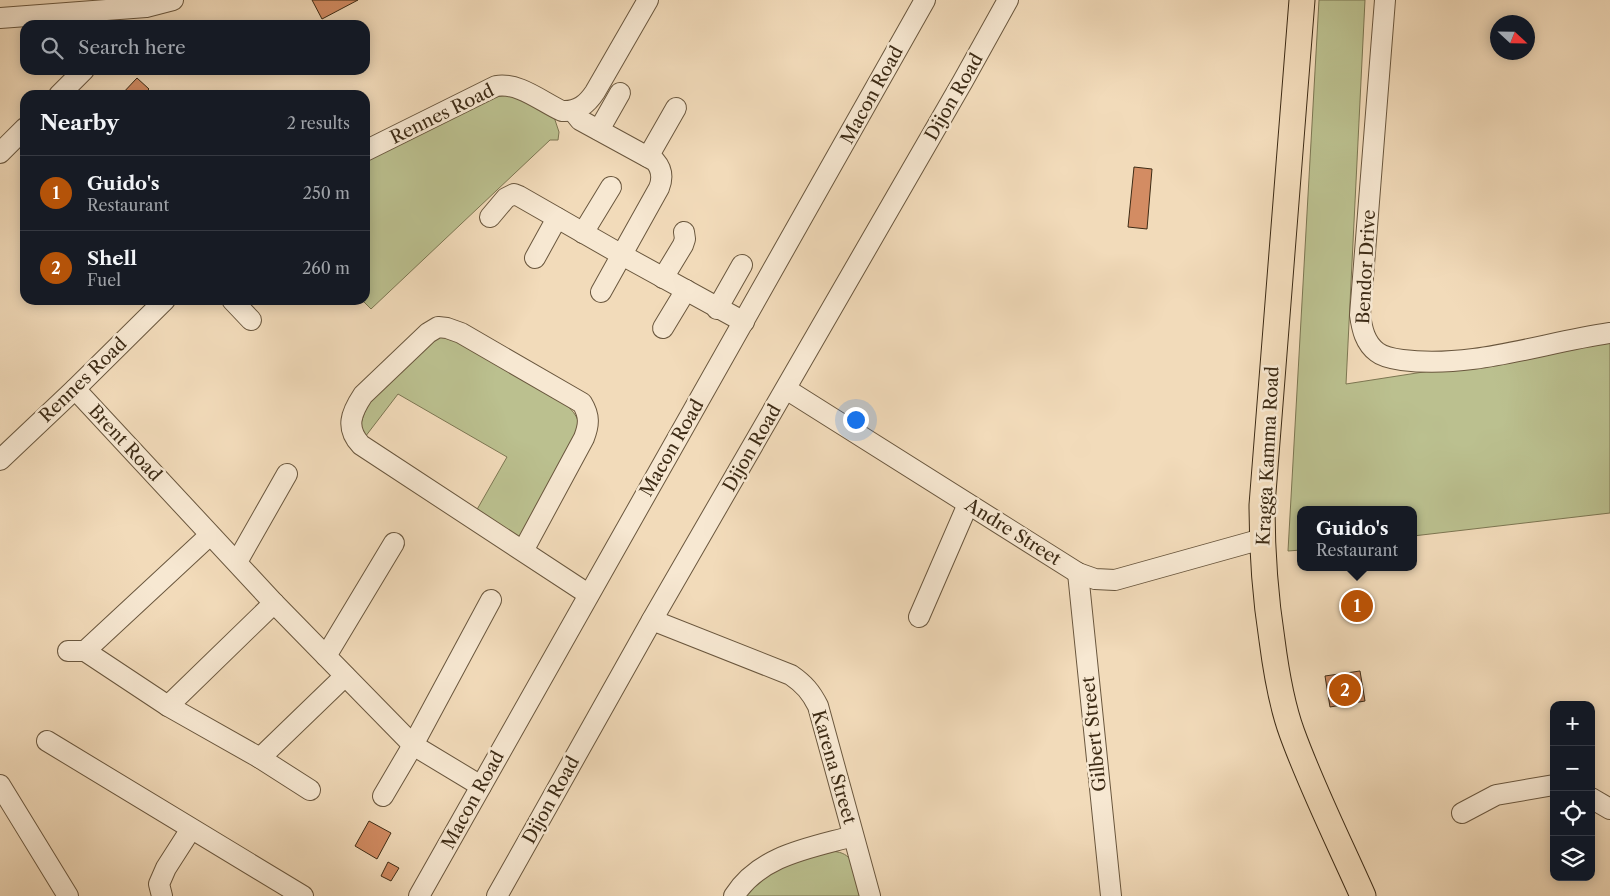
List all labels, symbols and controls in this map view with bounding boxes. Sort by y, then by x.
north arrow [1490,15,1535,60]
search box [20,20,370,75]
icon: search [38,34,66,62]
text: Search here [78,36,186,59]
street label: Macon Road [836,42,908,148]
street label: Dijon Road [920,50,988,144]
street label: Rennes Road [386,79,498,149]
text: Nearby [40,110,119,135]
text: 2 results [287,113,350,133]
text: Guido's [87,172,160,195]
text: 1 [52,183,60,203]
text: 250 m [303,183,350,203]
text: Restaurant [87,195,169,215]
street label: Bendor Drive [1352,209,1380,325]
text: Shell [87,247,137,270]
text: 2 [51,258,61,278]
text: 260 m [302,258,350,278]
text: Fuel [87,270,121,290]
street label: Rennes Road [35,333,131,427]
street label: Kragga Kamma Road [1252,366,1284,546]
street label: Macon Road [635,395,709,501]
street label: Brent Road [84,400,166,486]
street label: Dijon Road [718,401,786,495]
your location [843,407,869,433]
street label: Andre Street [960,493,1065,570]
popup [1297,506,1417,571]
text: Guido's [1316,517,1389,540]
text: Restaurant [1316,540,1398,560]
pin: 1 [1341,587,1373,625]
pin: 2 [1329,671,1361,709]
street label: Gilbert Street [1077,675,1111,793]
map controls [1550,701,1595,881]
button: + [1550,701,1595,746]
street label: Karena Street [807,708,861,827]
button: − [1550,746,1595,791]
street label: Macon Road [437,747,509,853]
street label: Dijon Road [518,752,584,848]
button: locate [1550,791,1595,836]
button: layers [1550,836,1595,881]

